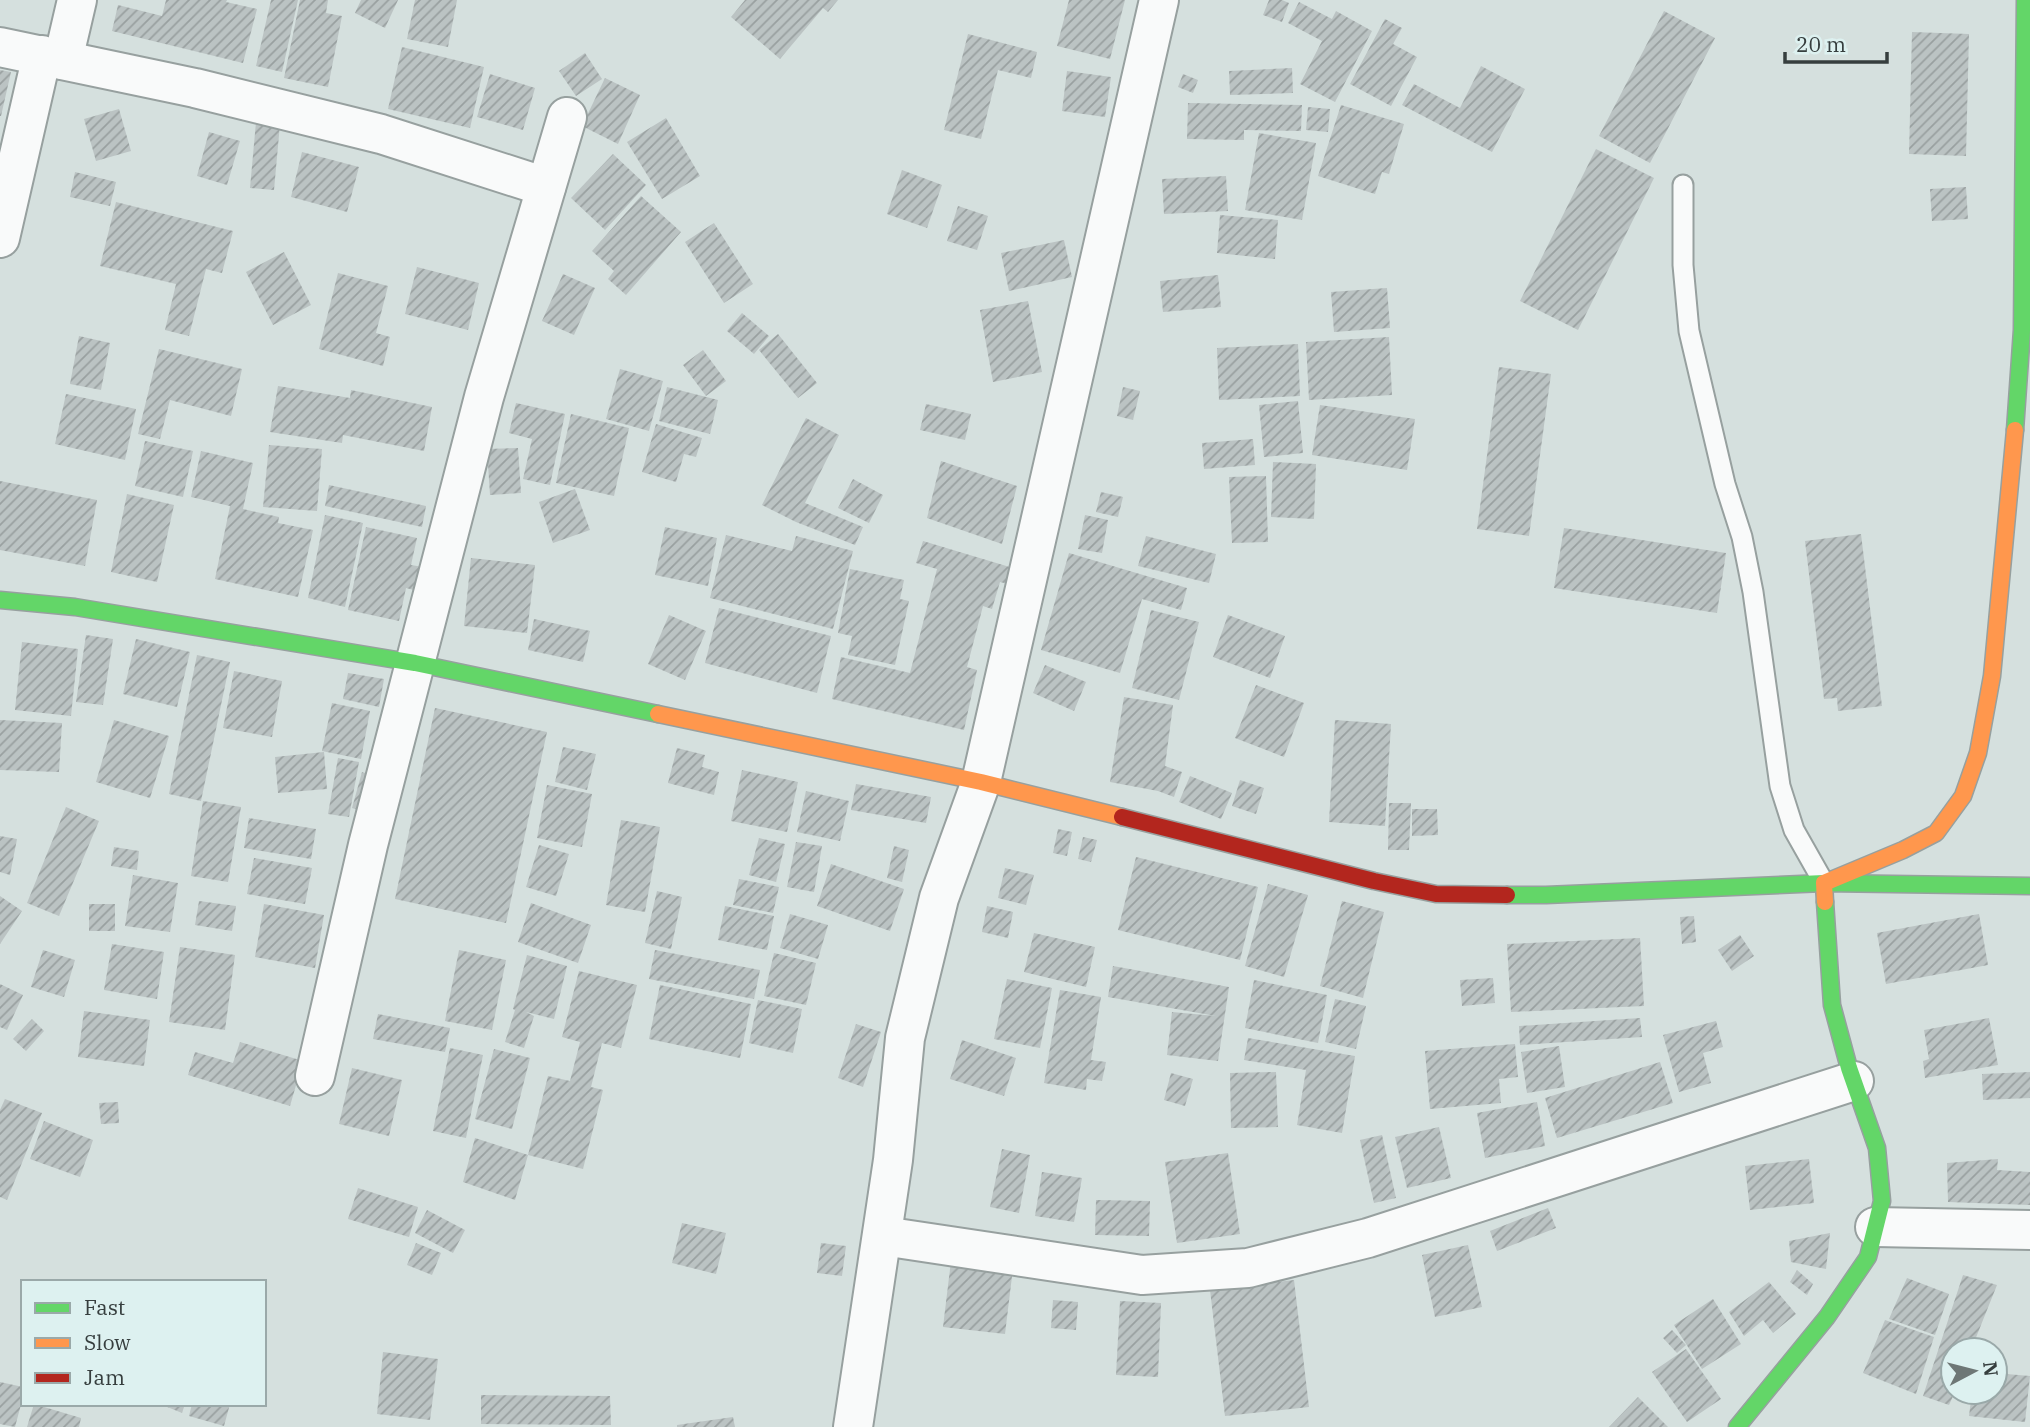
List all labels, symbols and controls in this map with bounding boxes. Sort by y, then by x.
scale bar [1785,21,1886,65]
text: 20 m [1796,30,1846,58]
legend [21,1280,266,1406]
text: Fast [84,1293,125,1321]
text: Slow [84,1328,131,1356]
north arrow [1939,1336,2009,1406]
text: N [1978,1360,2004,1378]
text: Jam [84,1363,125,1391]

